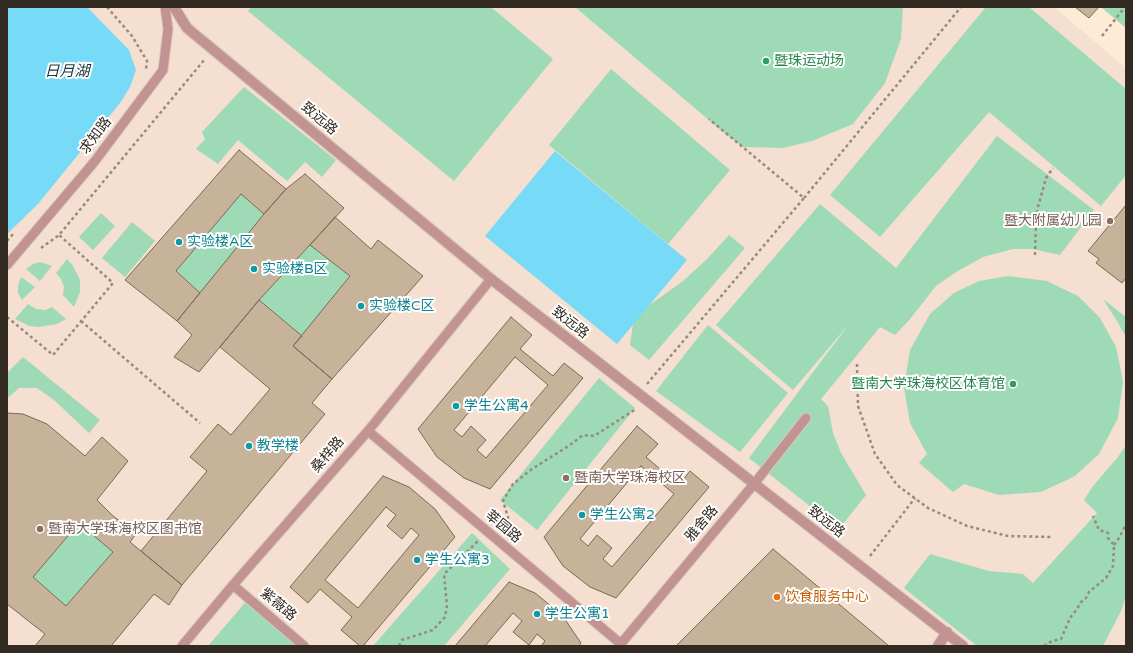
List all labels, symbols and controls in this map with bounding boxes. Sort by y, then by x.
place label: 暨珠运动场 [774,53,844,69]
marker: 暨珠运动场 [761,56,771,66]
water label: 日月湖 [45,63,89,81]
street label: 致远路 [298,99,340,139]
street label: 求知路 [77,114,115,158]
place label: 暨大附属幼儿园 [1004,213,1102,229]
marker: 暨大附属幼儿园 [1105,216,1115,226]
place label: 实验楼A区 [187,234,253,250]
marker: 实验楼A区 [174,237,184,247]
place label: 实验楼B区 [262,261,328,277]
marker: 实验楼B区 [249,264,259,274]
place label: 实验楼C区 [369,298,435,314]
marker: 实验楼C区 [356,301,366,311]
street label: 致远路 [548,303,592,343]
place label: 暨南大学珠海校区体育馆 [851,376,1005,392]
marker: 暨南大学珠海校区体育馆 [1008,379,1018,389]
place label: 学生公寓4 [464,398,529,414]
marker: 学生公寓4 [451,401,461,411]
street label: 桑梓路 [308,434,348,476]
place label: 教学楼 [257,438,299,454]
marker: 教学楼 [244,441,254,451]
place label: 暨南大学珠海校区 [574,470,686,486]
marker: 暨南大学珠海校区 [561,473,571,483]
street label: 致远路 [804,502,848,542]
street label: 雅舍路 [682,503,722,545]
street label: 莘园路 [482,507,524,547]
place label: 学生公寓2 [590,507,655,523]
marker: 学生公寓2 [577,510,587,520]
place label: 暨南大学珠海校区图书馆 [48,521,202,537]
marker: 暨南大学珠海校区图书馆 [35,524,45,534]
place label: 学生公寓3 [425,552,490,568]
marker: 学生公寓3 [412,555,422,565]
street label: 紫薇路 [257,585,299,625]
place label: 饮食服务中心 [785,589,869,605]
marker: 饮食服务中心 [772,592,782,602]
place label: 学生公寓1 [545,606,610,622]
marker: 学生公寓1 [532,609,542,619]

